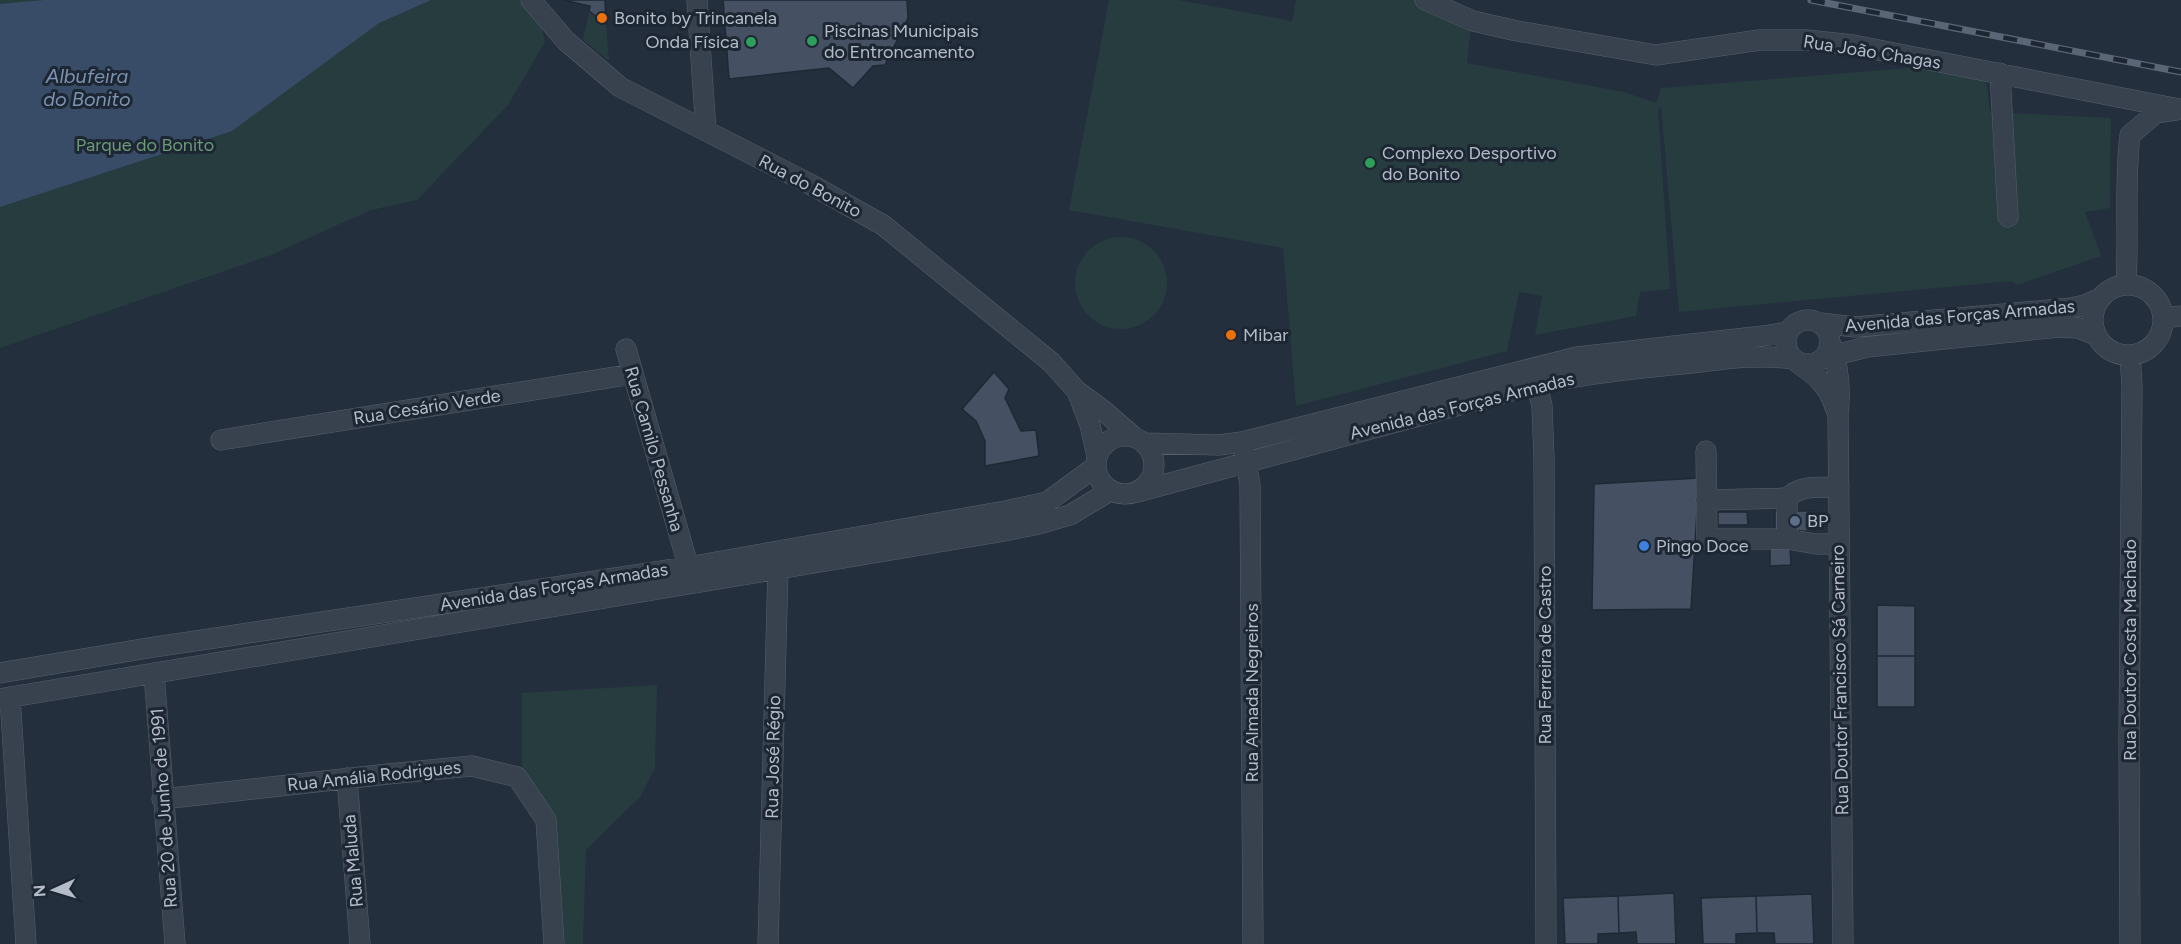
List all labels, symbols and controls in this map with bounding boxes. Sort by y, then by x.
place label: Bonito by Trincanela [614,7,777,29]
marker: Bonito by Trincanela [595,11,609,25]
place label: Piscinas Municipais do Entroncamento [824,20,979,63]
street label: Rua João Chagas [1802,30,1942,74]
place label: Onda Física [645,31,739,53]
marker: Piscinas Municipais do Entroncamento [805,34,819,48]
marker: Onda Física [744,35,758,49]
water label: Albufeira do Bonito [43,64,131,111]
park label: Parque do Bonito [76,134,214,156]
place label: Complexo Desportivo do Bonito [1382,142,1557,185]
street label: Rua do Bonito [755,150,865,222]
marker: Complexo Desportivo do Bonito [1363,156,1377,170]
street label: Avenida das Forças Armadas [1844,295,2076,337]
place label: Mibar [1243,324,1288,346]
marker: Mibar [1224,328,1238,342]
street label: Rua Camilo Pessanha [620,364,688,534]
street label: Avenida das Forças Armadas [1347,367,1577,445]
street label: Rua Cesário Verde [352,384,502,429]
place label: BP [1807,510,1828,532]
marker: BP [1788,514,1802,528]
place label: Pingo Doce [1656,535,1749,557]
marker: Pingo Doce [1637,539,1651,553]
street label: Rua Doutor Costa Machado [2119,539,2141,761]
street label: Rua Doutor Francisco Sá Carneiro [1827,544,1853,816]
street label: Avenida das Forças Armadas [438,558,670,616]
street label: Rua Ferreira de Castro [1534,565,1556,745]
street label: Rua Almada Negreiros [1241,603,1263,783]
street label: Rua José Régio [761,695,785,819]
street label: Rua 20 de Junho de 1991 [146,707,182,909]
street label: Rua Amália Rodrigues [286,756,462,796]
street label: Rua Maluda [338,814,368,908]
north arrow [24,860,84,920]
text: N [30,884,49,898]

